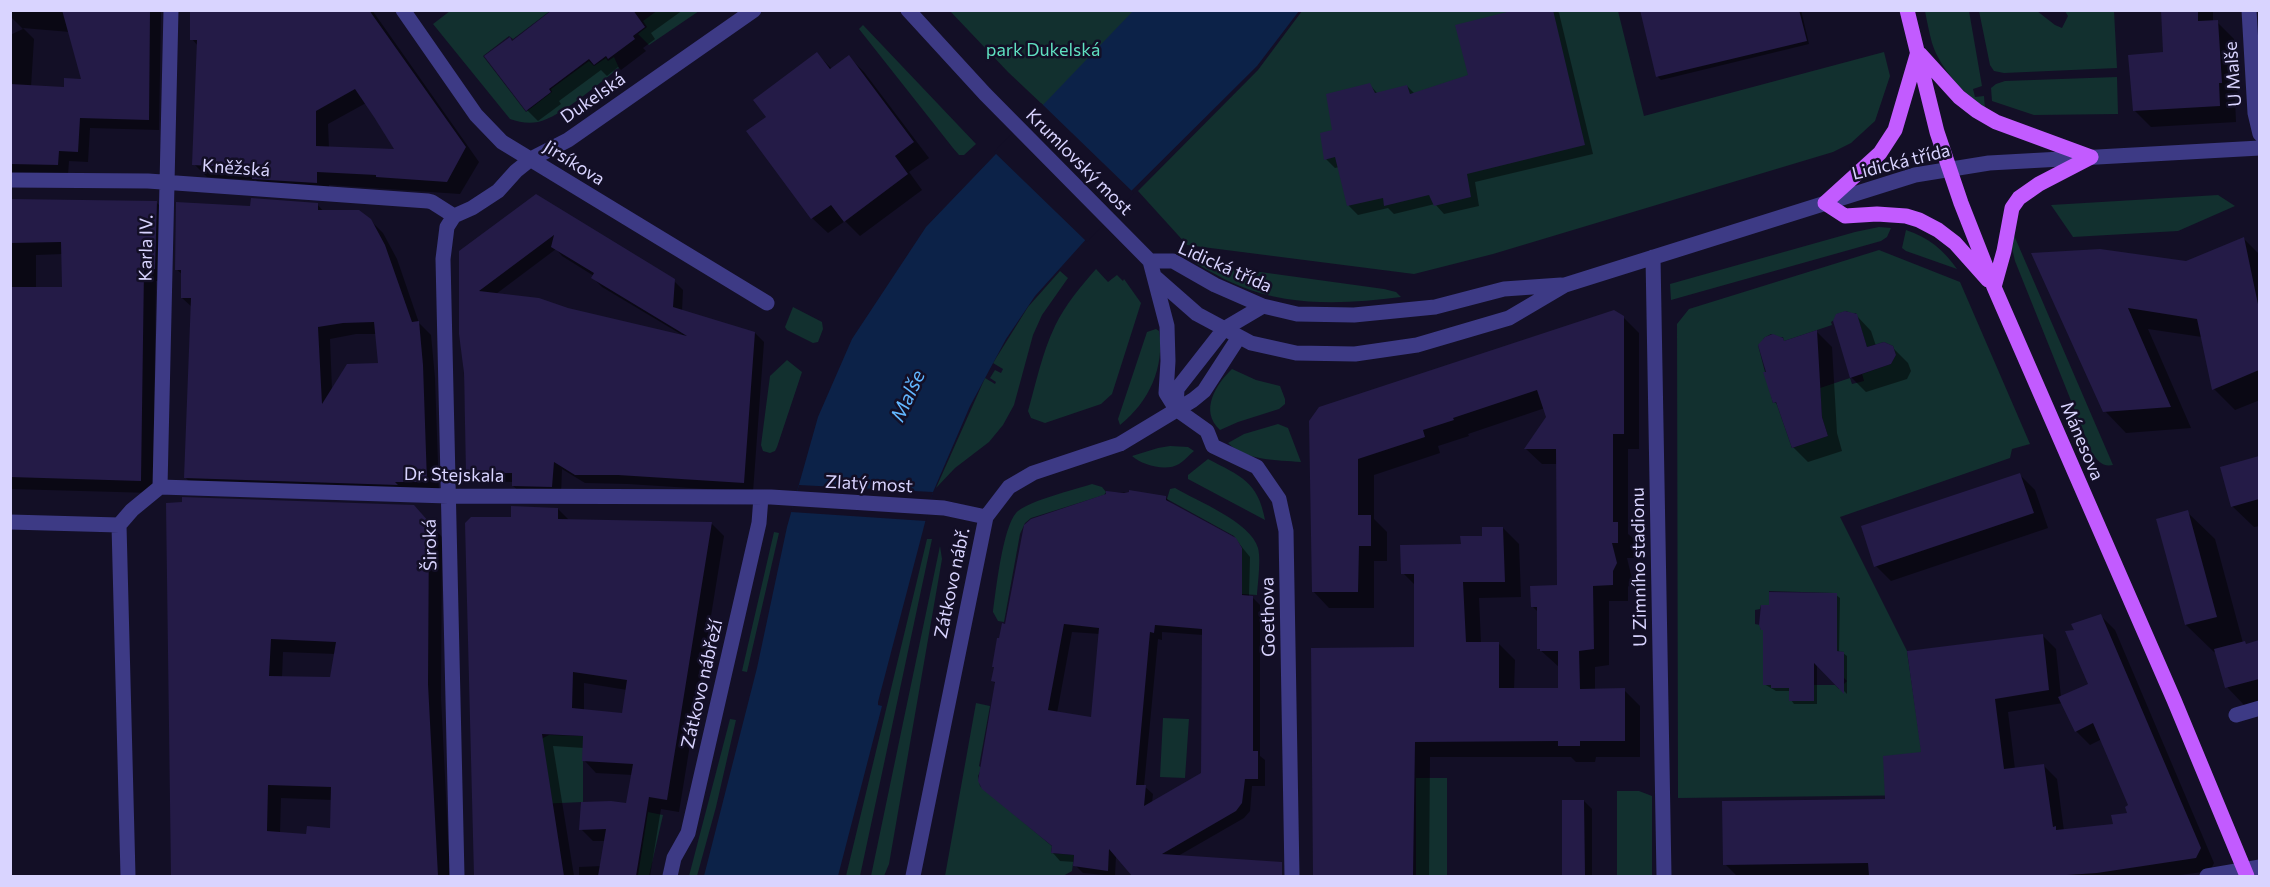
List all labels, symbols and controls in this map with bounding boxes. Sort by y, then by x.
park label: park Dukelská [986,39,1100,61]
street label: U Malše [2220,41,2246,107]
street label: Dukelská [556,68,630,128]
street label: Krumlovský most [1021,104,1137,220]
street label: Jirsíkova [540,136,608,190]
street label: Lidická třída [1850,139,1952,185]
street label: Kněžská [201,155,271,181]
street label: Karla IV. [135,214,157,282]
street label: Lidická třída [1175,237,1275,297]
water label: Malše [886,366,930,426]
street label: Mánesova [2056,398,2108,484]
street label: Dr. Stejskala [404,463,504,487]
street label: Zlatý most [824,471,914,497]
street label: U Zimního stadionu [1627,487,1651,647]
street label: Široká [419,519,441,571]
street label: Zátkovo nábř. [930,526,974,640]
street label: Goethova [1257,577,1279,657]
street label: Zátkovo nábřeží [677,617,727,751]

